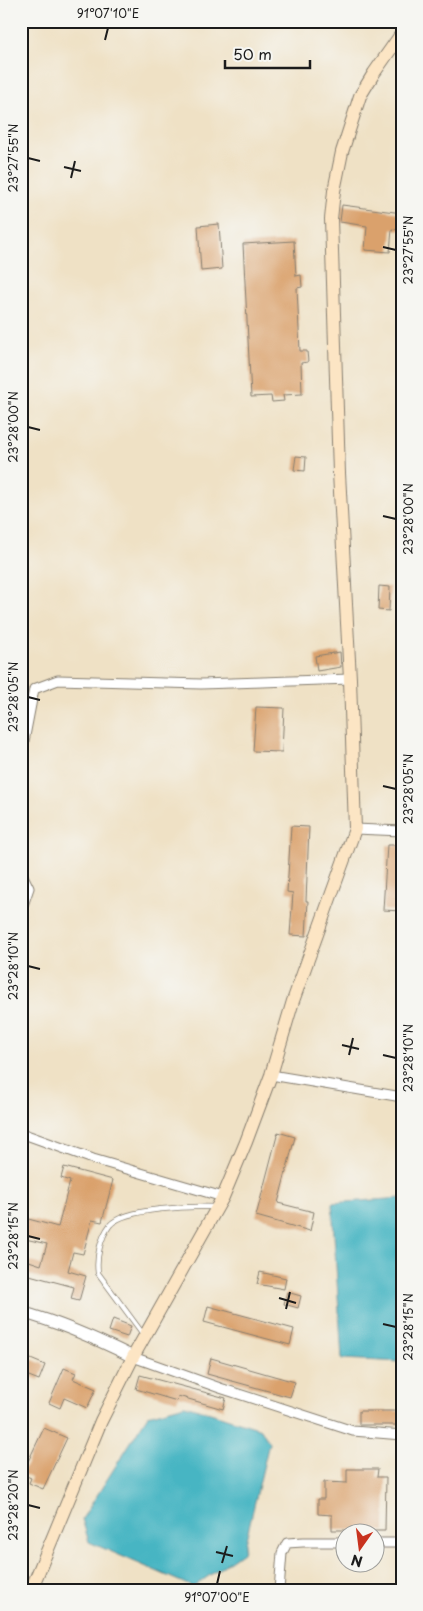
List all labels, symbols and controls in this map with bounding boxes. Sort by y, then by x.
text: 91°07'10"E [77,4,139,22]
scale bar [225,38,310,70]
text: 50 m [233,42,272,65]
text: 23°27'55"N [4,124,22,192]
text: 23°27'55"N [399,216,417,284]
text: 23°28'00"N [4,391,22,463]
text: 23°28'00"N [399,483,417,555]
text: 23°28'05"N [4,662,22,732]
text: 23°28'05"N [399,754,417,824]
text: 23°28'10"N [4,932,22,1000]
text: 23°28'10"N [399,1024,417,1092]
text: 23°28'15"N [4,1202,22,1270]
text: 23°28'15"N [399,1293,417,1361]
text: 23°28'20"N [4,1469,22,1541]
north arrow [336,1524,386,1574]
text: N [349,1550,365,1573]
text: 91°07'00"E [184,1588,250,1606]

